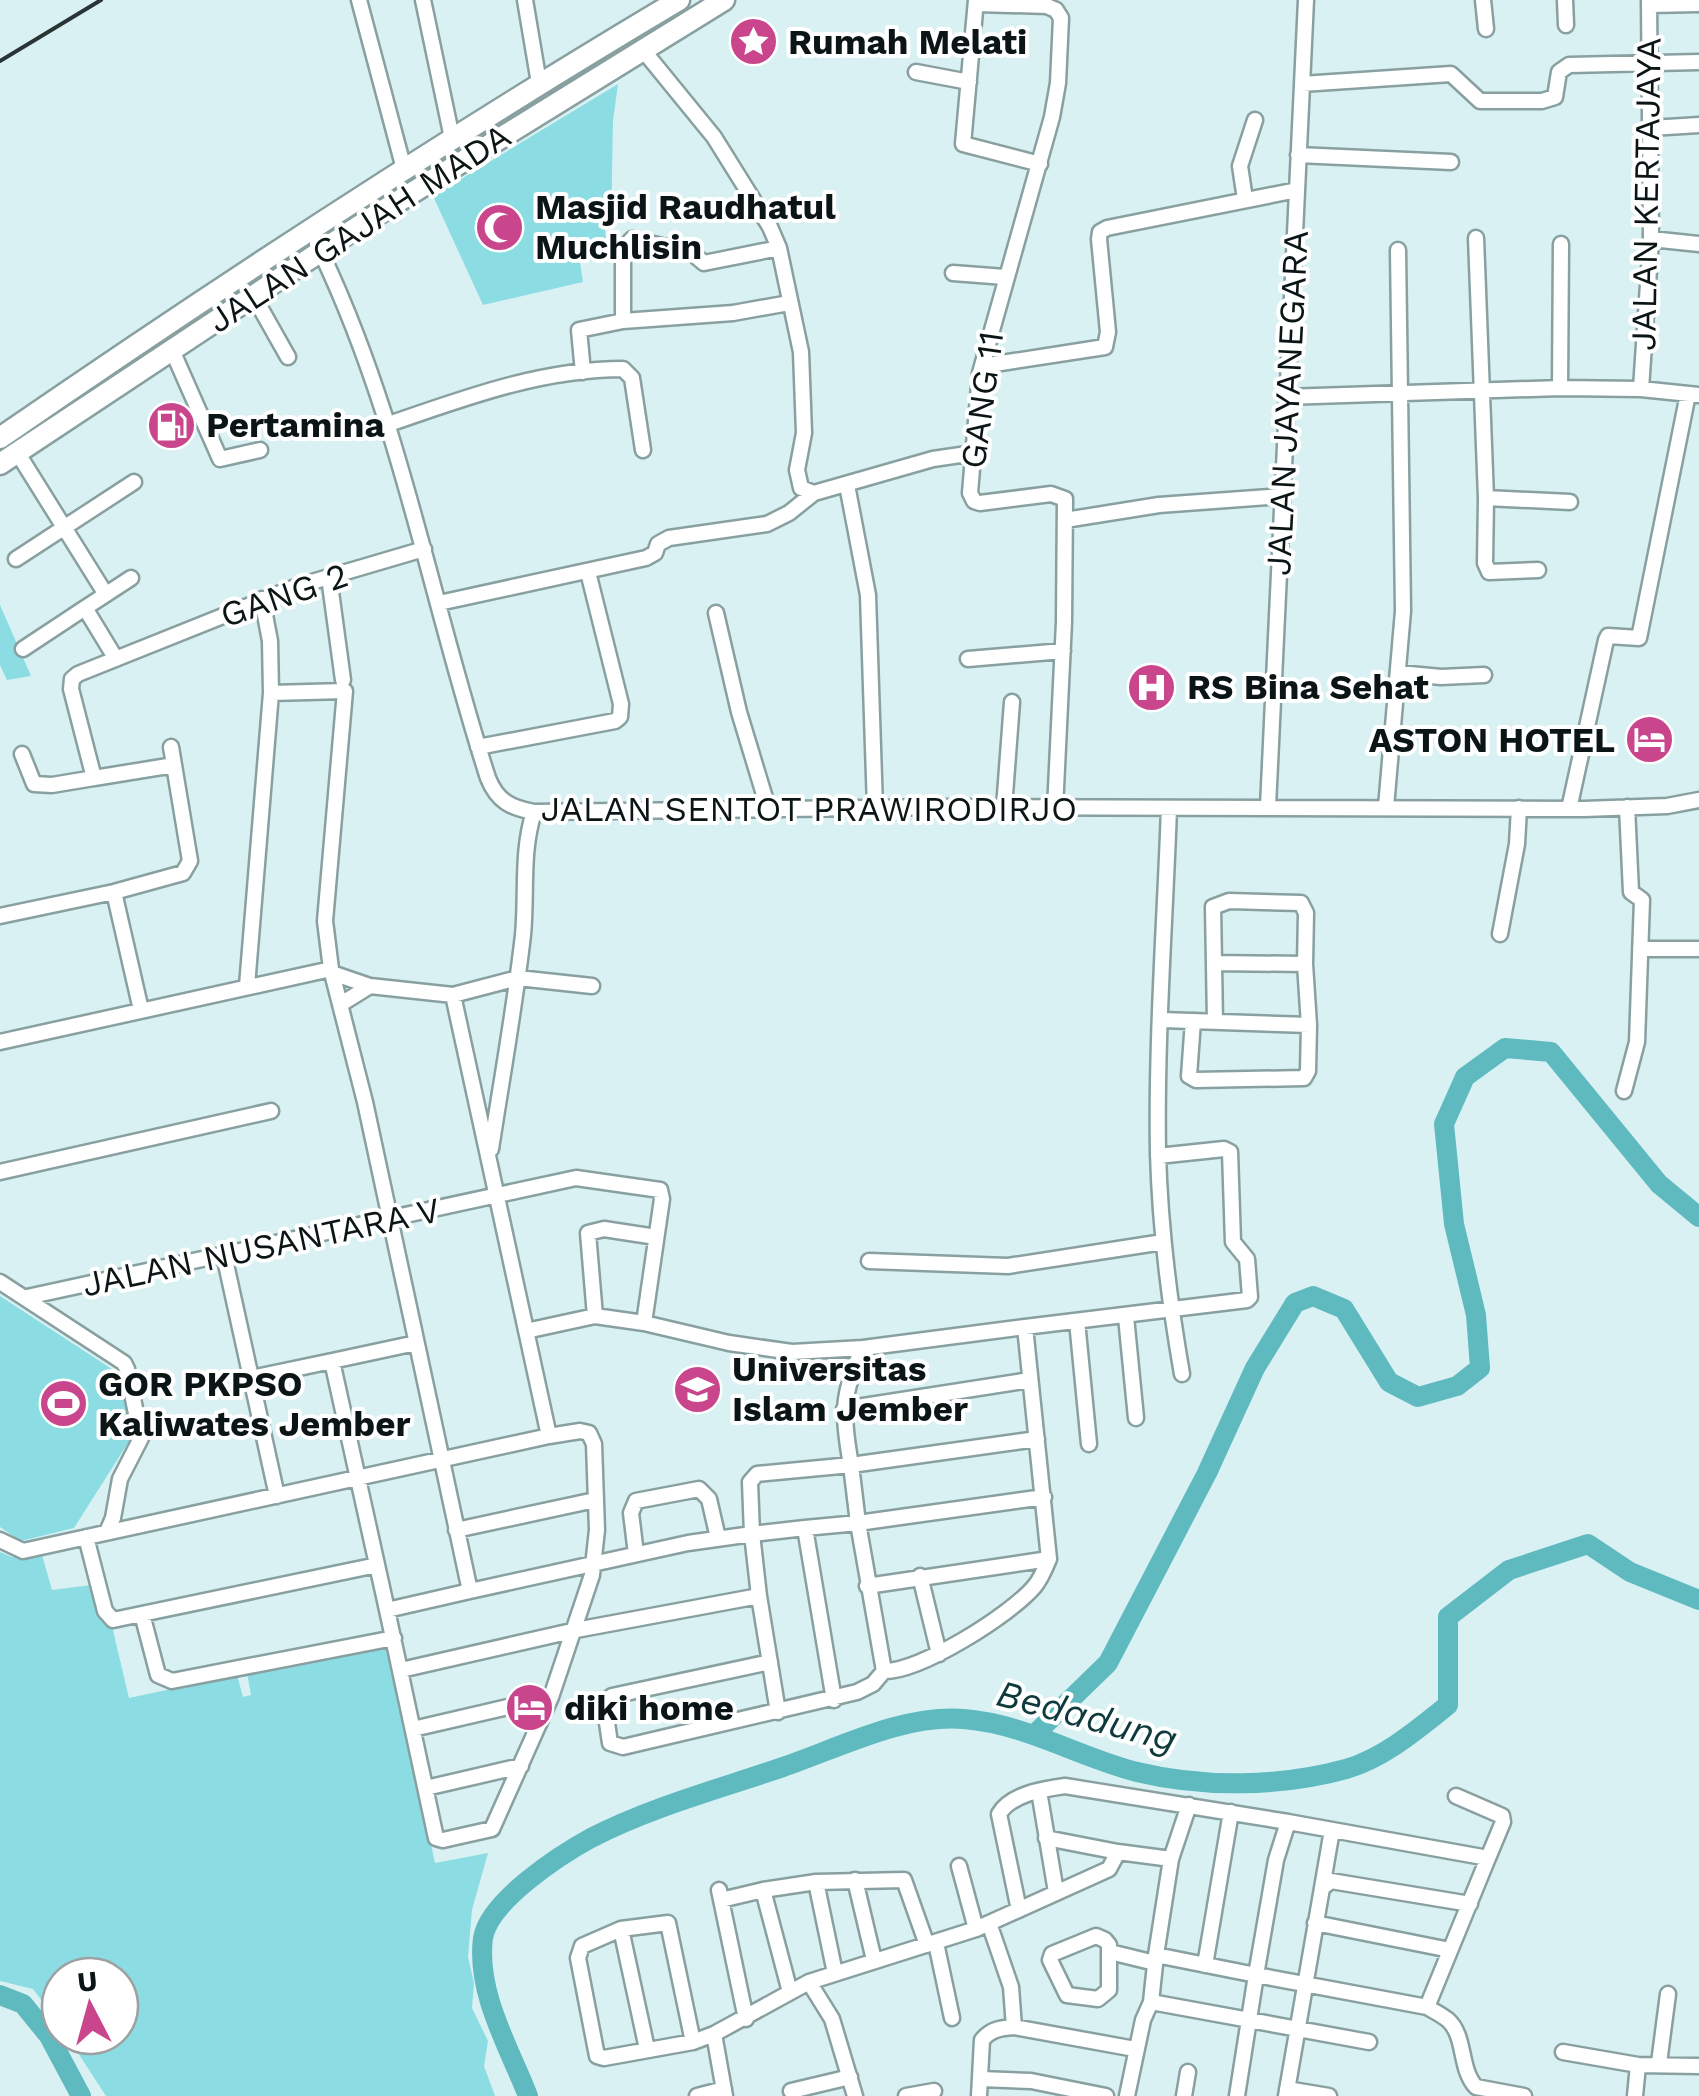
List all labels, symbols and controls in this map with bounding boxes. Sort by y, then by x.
place icon: Rumah Melati [727,16,779,68]
place label: Rumah Melati [788,21,1027,63]
street label: JALAN KERTAJAYA [1622,37,1670,351]
street label: JALAN GAJAH MADA [200,114,518,342]
place label: Masjid Raudhatul Muchlisin [535,186,836,268]
mosque icon: Masjid Raudhatul Muchlisin [474,201,526,253]
street label: JALAN JAYANEGARA [1257,229,1317,577]
street label: GANG 11 [952,329,1012,471]
fuel station icon: Pertamina [145,399,197,451]
place label: Pertamina [206,404,385,446]
street label: GANG 2 [215,554,353,636]
hospital icon: RS Bina Sehat [1126,661,1178,713]
place label: RS Bina Sehat [1187,666,1429,708]
hotel icon: ASTON HOTEL [1624,714,1676,766]
place label: ASTON HOTEL [1369,719,1615,761]
street label: JALAN SENTOT PRAWIRODIRJO [541,788,1077,830]
street label: JALAN NUSANTARA V [78,1189,444,1305]
place label: Universitas Islam Jember [732,1348,968,1430]
place label: GOR PKPSO Kaliwates Jember [98,1363,410,1445]
school or university icon: Universitas Islam Jember [671,1363,723,1415]
sports icon: GOR PKPSO Kaliwates Jember [37,1378,89,1430]
water label: Bedadung [992,1671,1182,1761]
hotel icon: diki home [503,1682,555,1734]
place label: diki home [564,1687,734,1729]
north arrow [40,1956,140,2056]
text: U [76,1964,99,1999]

